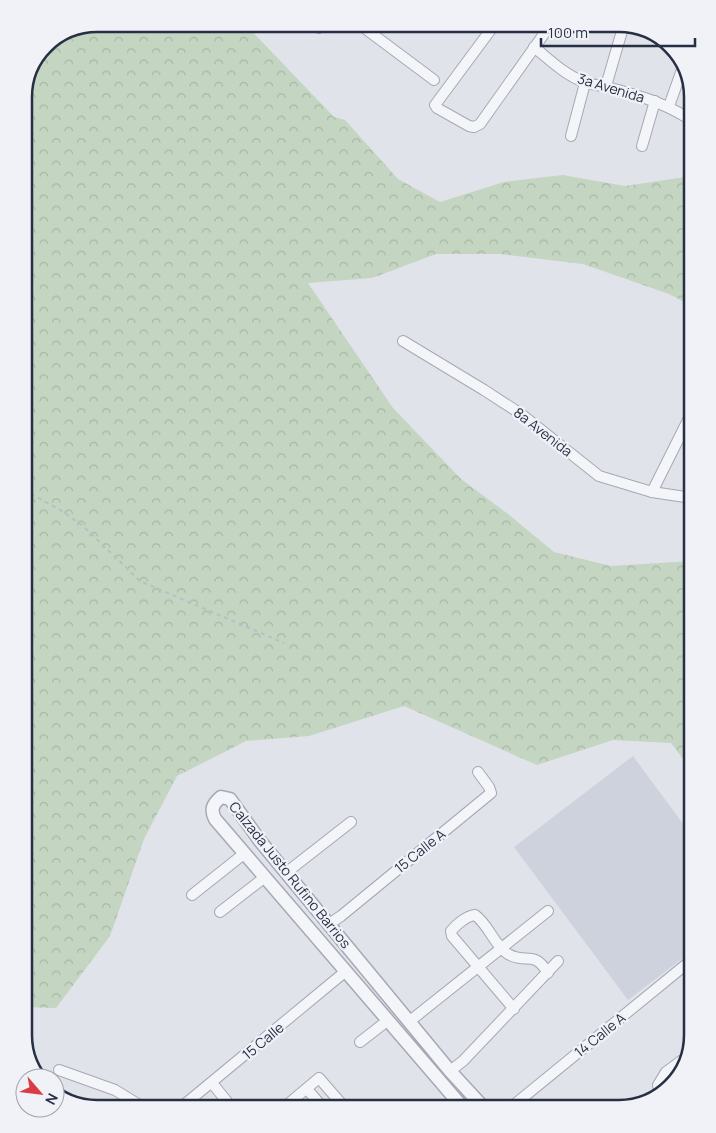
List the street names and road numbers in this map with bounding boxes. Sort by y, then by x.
street label: 3a Avenida [575,68,647,107]
street label: 8a Avenida [510,403,577,460]
street label: Calzada Justo Rufino Barrios [225,797,356,952]
street label: 15 Calle A [390,824,449,877]
street label: 14 Calle A [570,1008,629,1061]
street label: 15 Calle [238,1018,288,1064]

